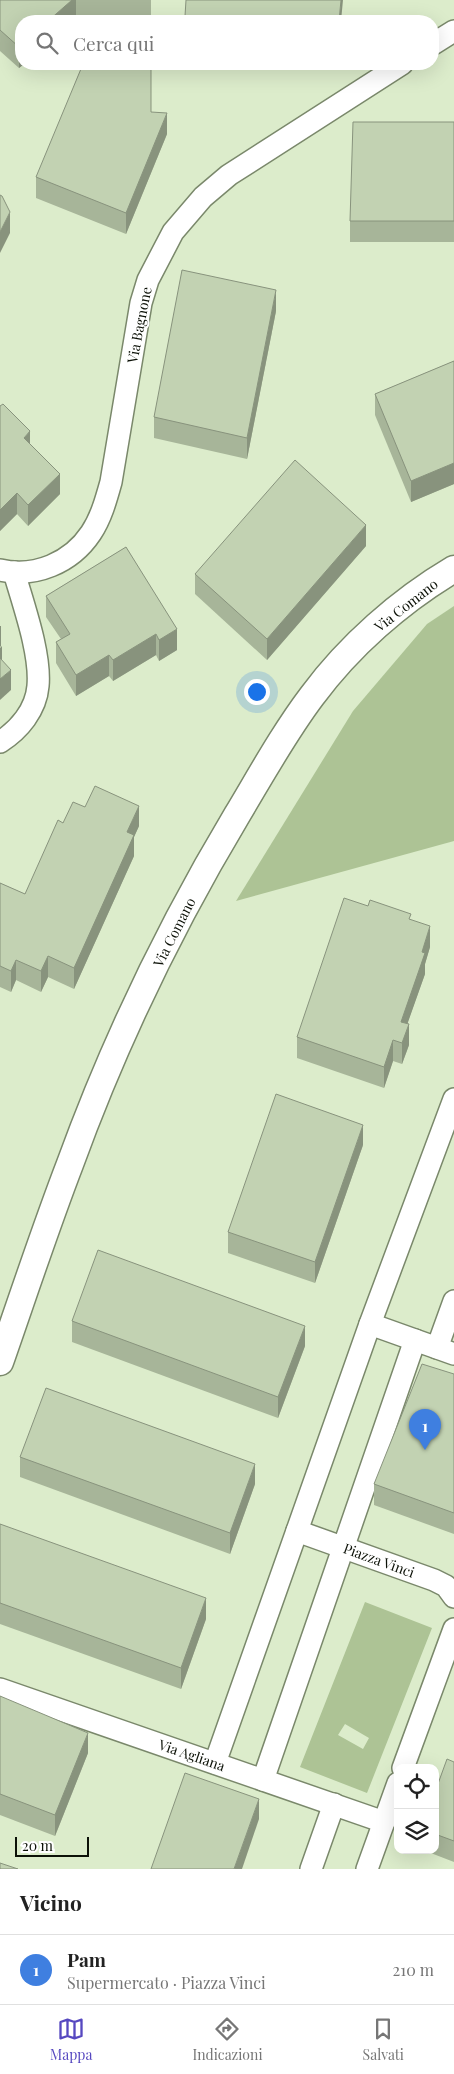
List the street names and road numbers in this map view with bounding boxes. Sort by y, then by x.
street label: Via Bagnone [122,285,156,366]
street label: Via Comano [370,574,442,636]
street label: Via Comano [148,894,200,971]
street label: Piazza Vinci [341,1538,417,1582]
street label: Via Agliana [155,1734,228,1775]

